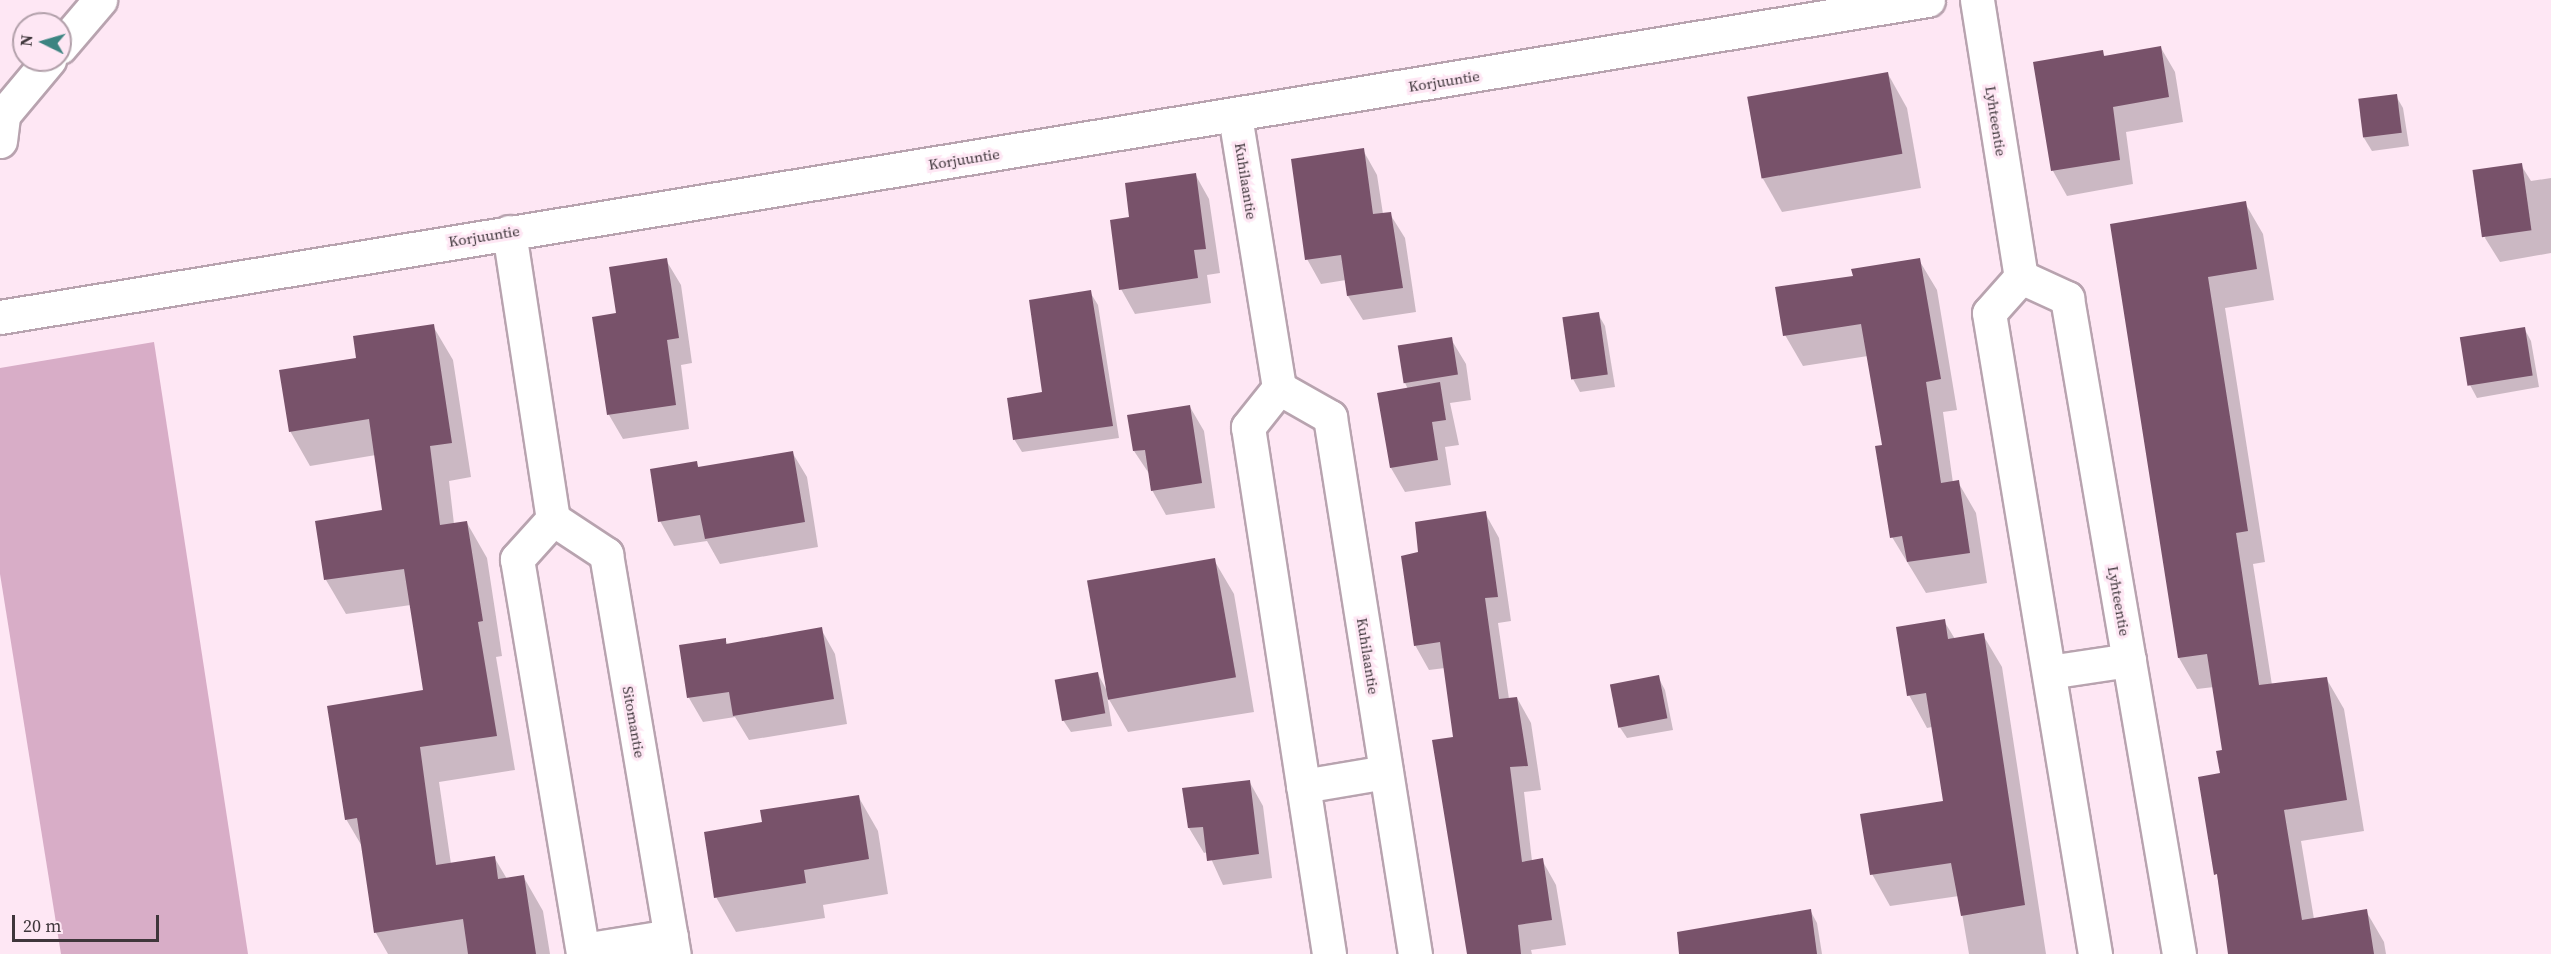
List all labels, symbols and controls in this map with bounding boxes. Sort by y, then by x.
north arrow [12,12,72,72]
text: N [15,34,38,47]
street label: Korjuuntie [1407,66,1481,96]
street label: Lyhteentie [1982,85,2010,157]
street label: Kuhilaantie [1231,141,1261,221]
street label: Korjuuntie [927,144,1001,174]
street label: Korjuuntie [447,221,521,251]
street label: Lyhteentie [2104,564,2134,638]
street label: Kuhilaantie [1353,616,1383,696]
street label: Sitomantie [619,685,649,759]
scale bar [15,903,162,941]
text: 20 m [23,913,61,938]

